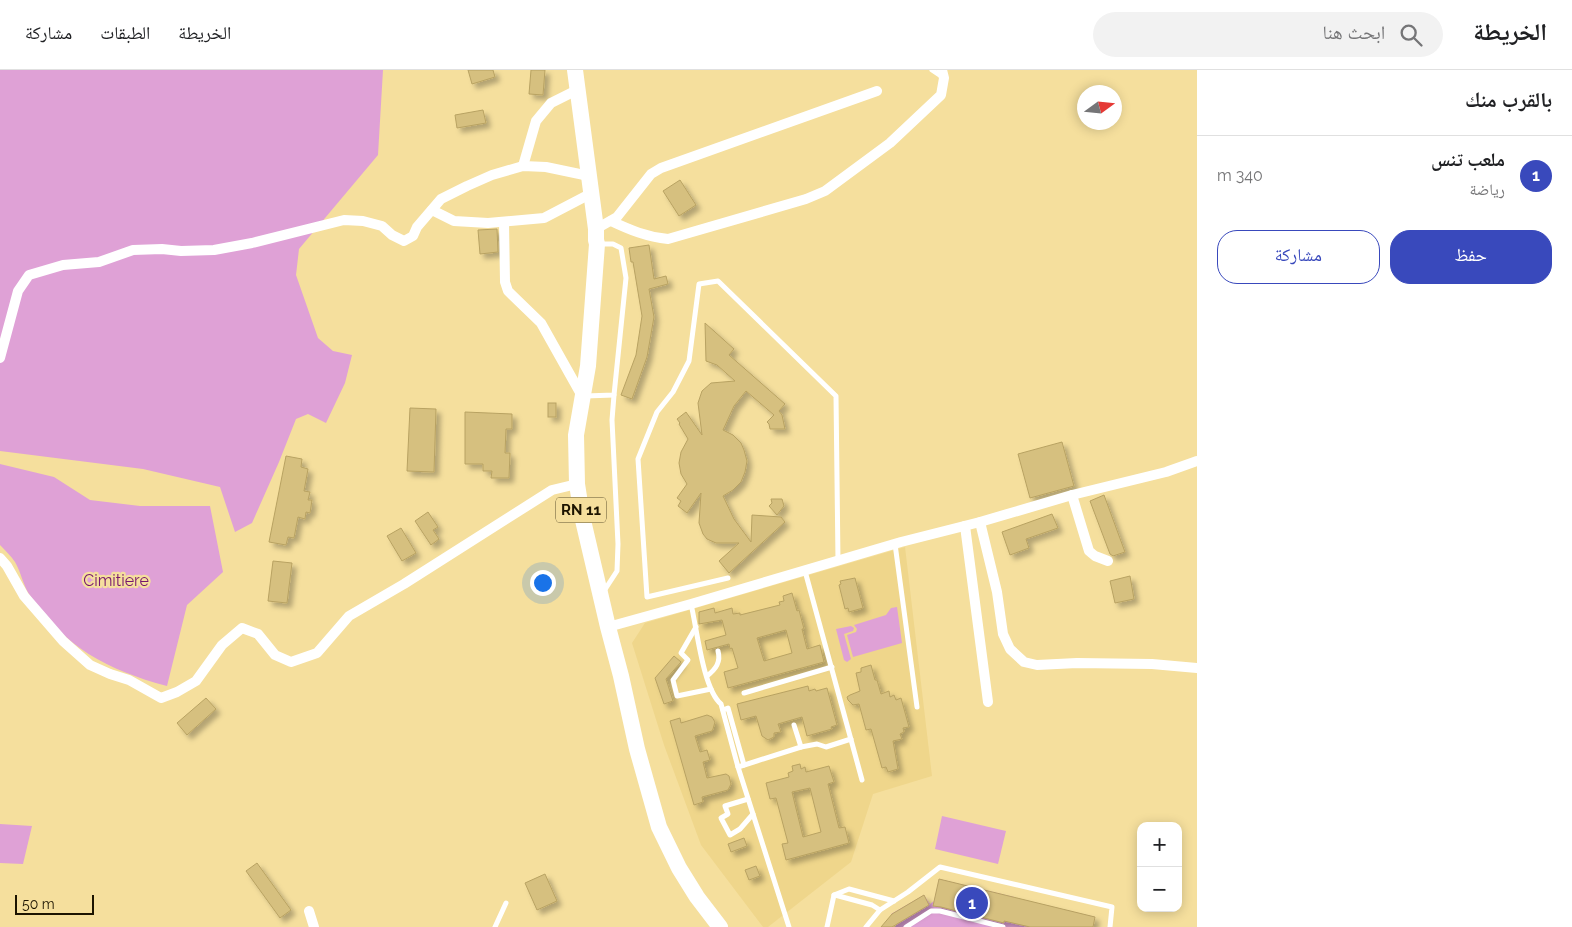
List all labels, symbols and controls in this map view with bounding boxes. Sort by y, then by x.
search box [1093,12,1443,57]
text: الخريطة [1473,17,1547,46]
text: ابحث هنا [1323,21,1385,43]
icon: search [1397,21,1425,49]
text: مشاركة [25,22,72,43]
text: الطبقات [100,22,150,43]
text: الخريطة [178,22,231,43]
north arrow [1077,85,1122,130]
text: بالقرب منك [1465,87,1552,112]
text: ملعب تنس [1431,148,1505,170]
text: 340 m [1217,166,1263,185]
text: 1 [1532,166,1540,185]
text: رياضة [1469,180,1505,199]
button: مشاركة [1217,230,1380,284]
button: حفظ [1390,230,1552,284]
road number: RN 11 [556,498,606,522]
your location [530,570,556,596]
park label: Cimitiere [83,571,149,590]
map controls [1137,822,1182,912]
button: + [1137,822,1182,867]
button: − [1137,867,1182,912]
pin: 1 [956,884,988,922]
scale bar [15,892,94,915]
text: 50 m [22,896,55,912]

